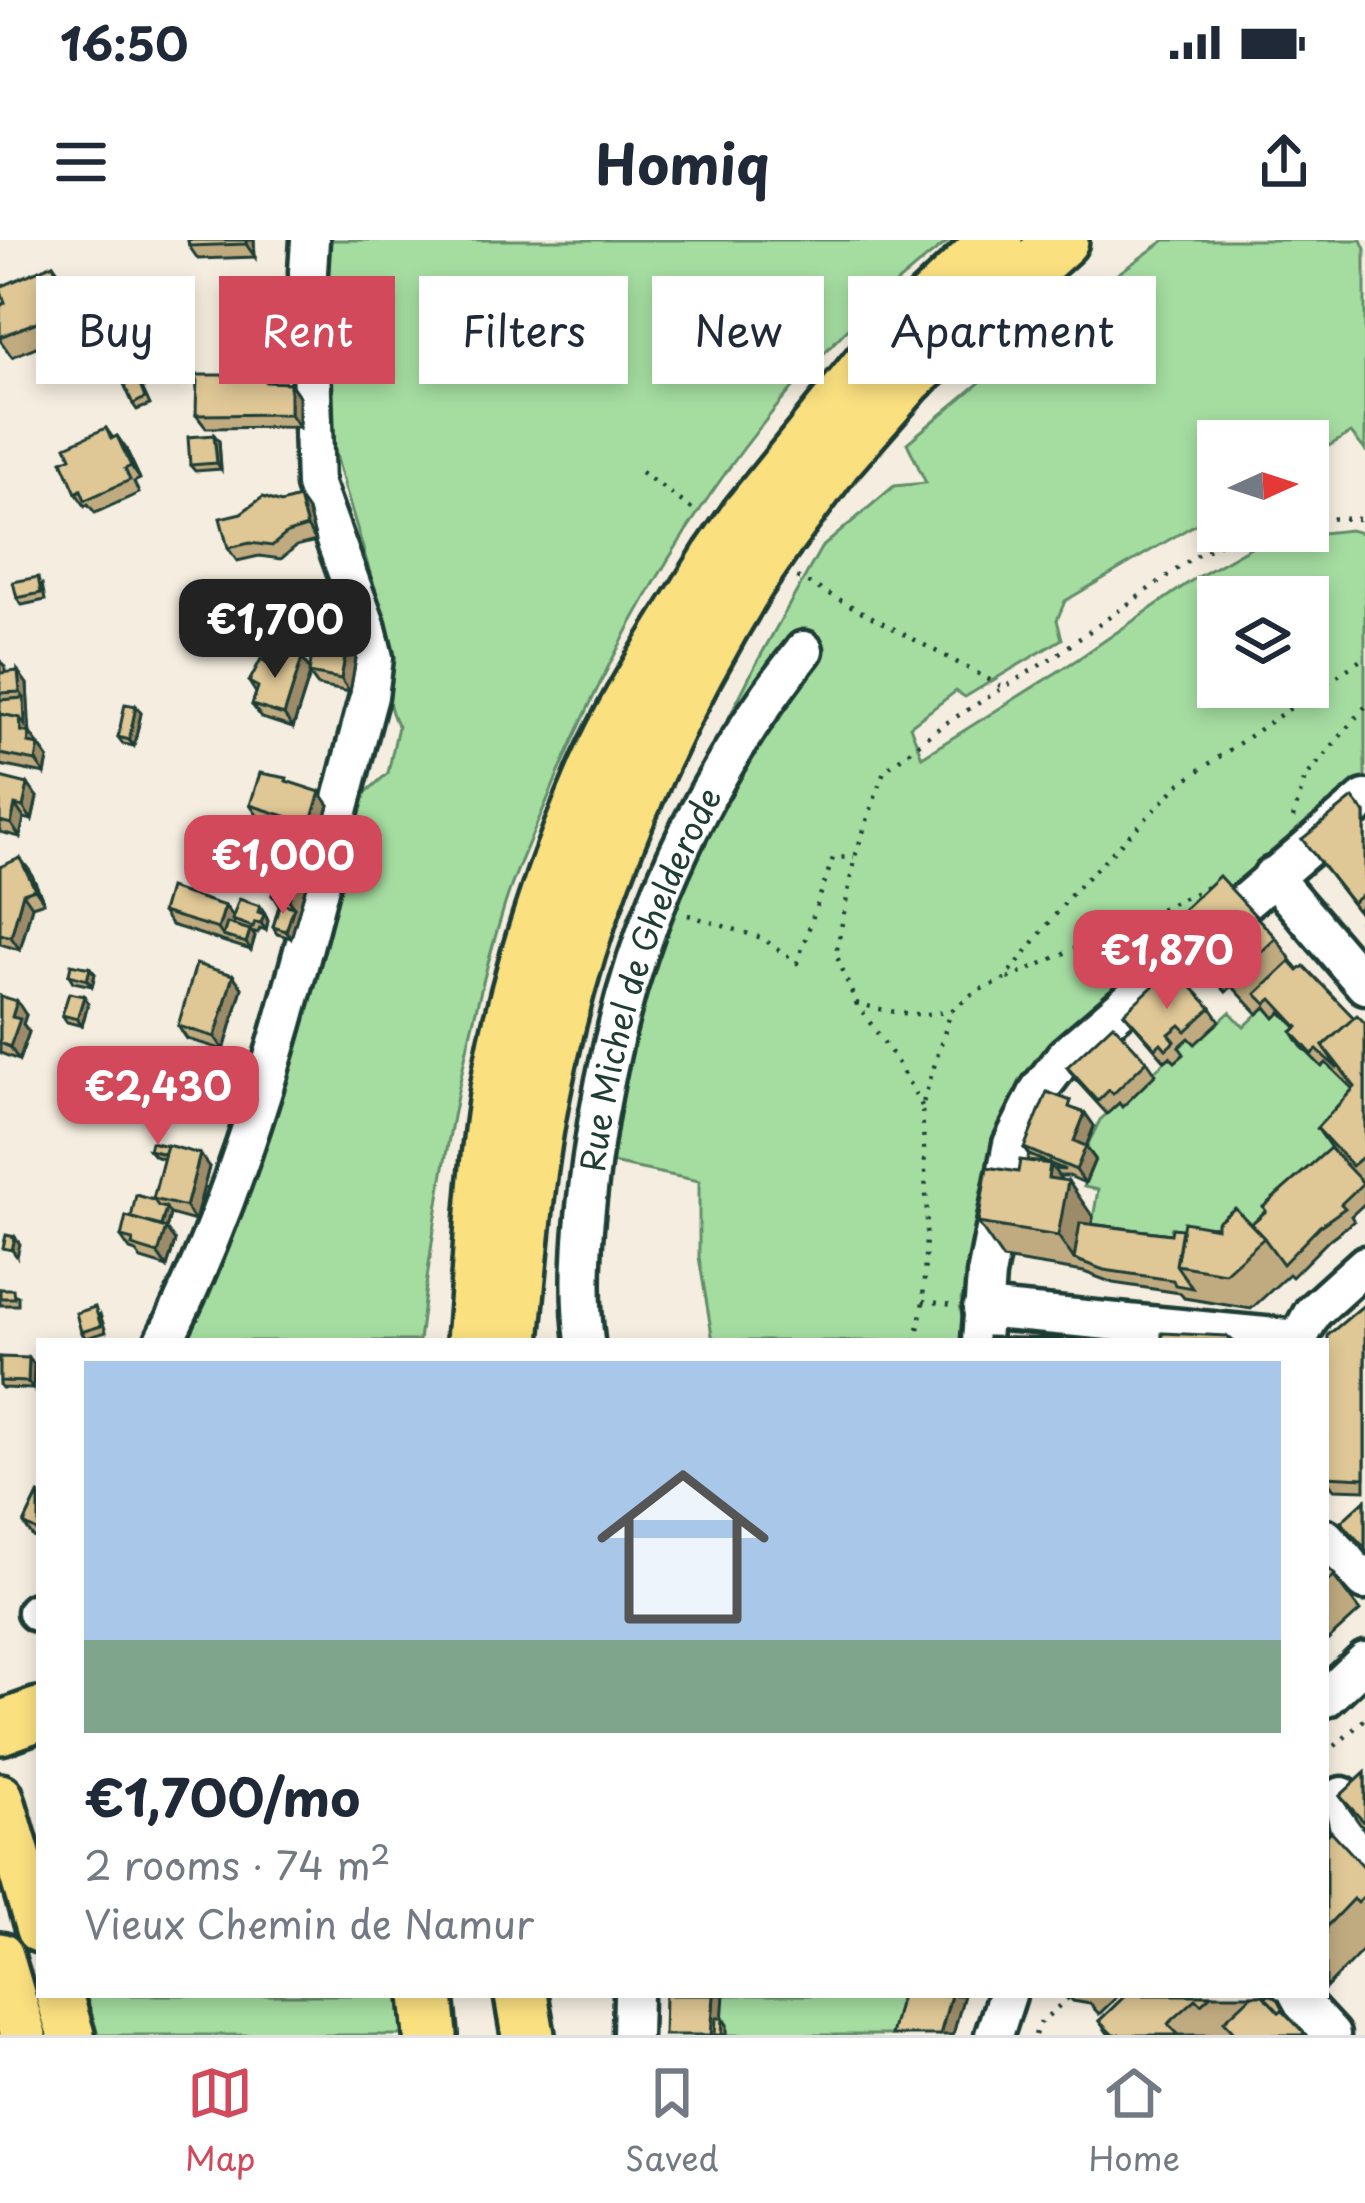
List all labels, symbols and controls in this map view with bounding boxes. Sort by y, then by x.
text: 16:50 [60,8,188,76]
text: Homiq [595,122,770,203]
icon: menu [48,129,114,195]
icon: share [1251,129,1317,195]
chip: Buy [36,276,195,384]
chip: Rent [219,276,395,384]
chip: Filters [419,276,628,384]
chip: New [652,276,824,384]
chip: Apartment [848,276,1156,384]
north arrow [1197,420,1329,552]
map controls [1197,420,1329,708]
button: layers [1197,576,1329,708]
pin: €1,700 [177,579,373,681]
text: €1,700 [206,588,344,647]
street label: Rue Michel de Ghelderode [565,777,732,1174]
pin: €1,000 [185,815,381,917]
text: €1,000 [211,824,355,883]
pin: €1,870 [1069,910,1265,1012]
text: €1,870 [1100,919,1234,978]
pin: €2,430 [60,1046,256,1148]
text: €2,430 [84,1055,232,1114]
icon: home [575,1439,791,1655]
text: €1,700/mo [84,1757,360,1834]
text: 2 rooms · 74 m² [84,1834,391,1893]
text: Vieux Chemin de Namur [84,1893,534,1952]
tab: Map [185,2060,255,2182]
tab: Saved [625,2060,719,2182]
tab: Home [1088,2060,1180,2182]

